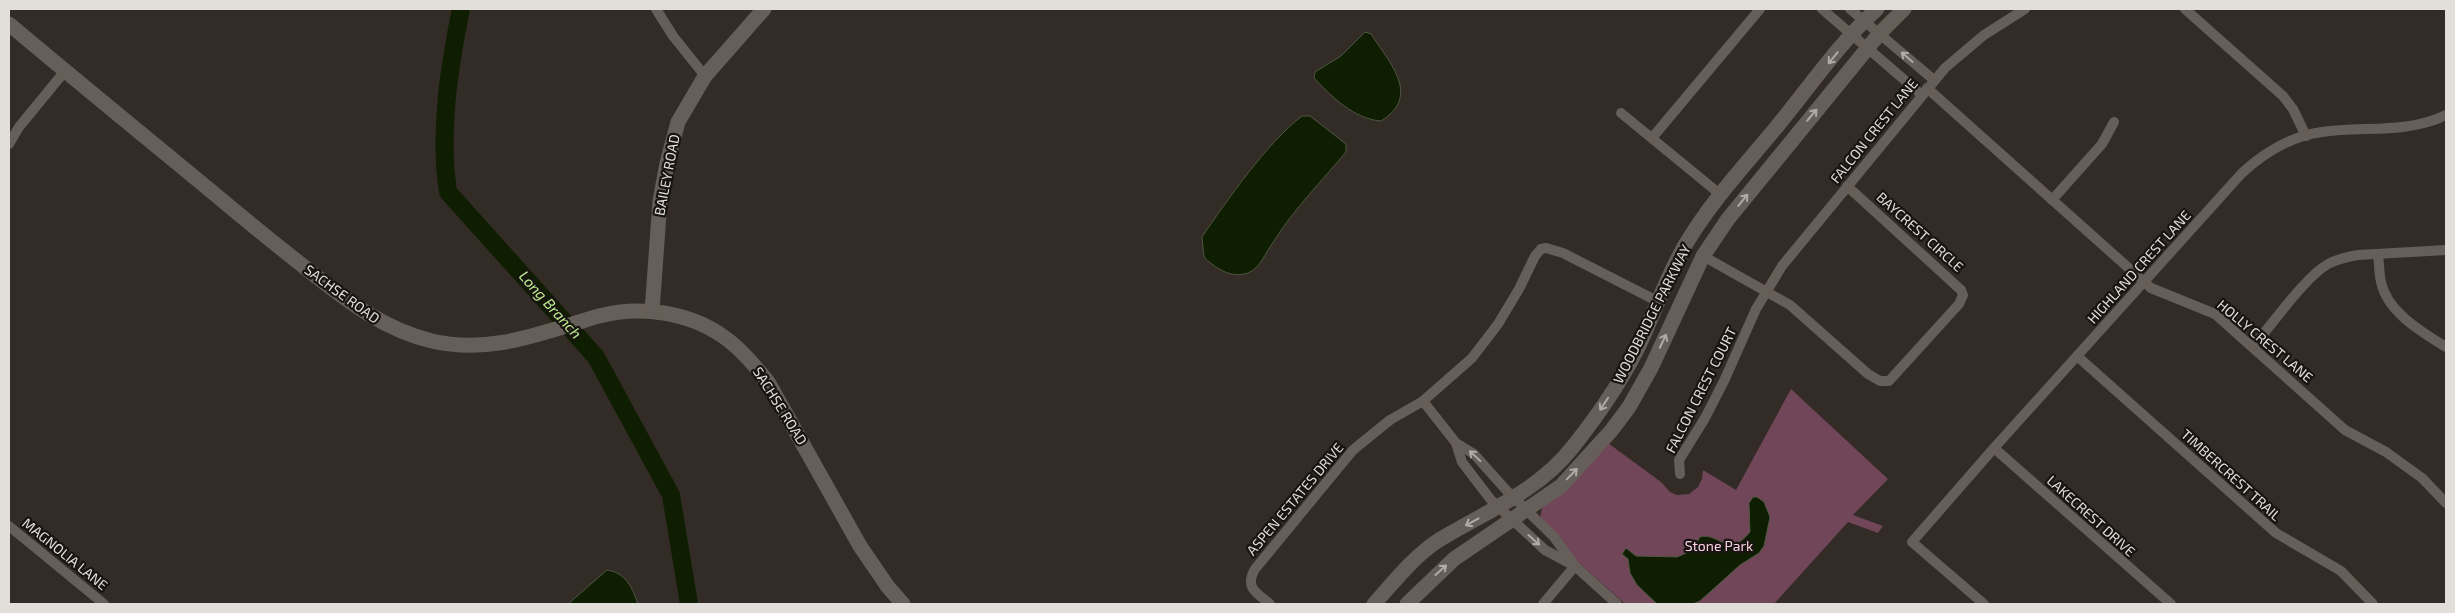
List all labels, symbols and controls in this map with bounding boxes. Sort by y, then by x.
one-way arrow [1827,51,1838,64]
one-way arrow [1900,51,1913,63]
street label: FALCON CREST LANE [1826,75,1921,186]
one-way arrow [1807,108,1818,121]
street label: BAILEY ROAD [650,133,683,217]
street label: BAYCREST CIRCLE [1873,188,1967,275]
one-way arrow [1737,194,1748,207]
street label: HIGHLAND CREST LANE [2083,207,2194,327]
street label: WOODBRIDGE PARKWAY [1609,241,1694,386]
street label: SACHSE ROAD [301,261,383,327]
water label: Long Branch [516,267,586,342]
street label: HOLLY CREST LANE [2214,296,2317,386]
street label: FALCON CREST COURT [1661,324,1740,456]
one-way arrow [1659,334,1668,349]
street label: SACHSE ROAD [750,364,811,448]
one-way arrow [1599,397,1610,411]
street label: TIMBERCREST TRAIL [2178,425,2285,524]
street label: ASPEN ESTATES DRIVE [1243,439,1347,558]
one-way arrow [1468,450,1481,462]
one-way arrow [1566,468,1578,480]
street label: LAKECREST DRIVE [2044,471,2139,560]
street label: MAGNOLIA LANE [19,514,112,593]
one-way arrow [1465,518,1480,527]
one-way arrow [1528,534,1541,546]
park label: Stone Park [1685,537,1753,554]
one-way arrow [1435,564,1448,576]

